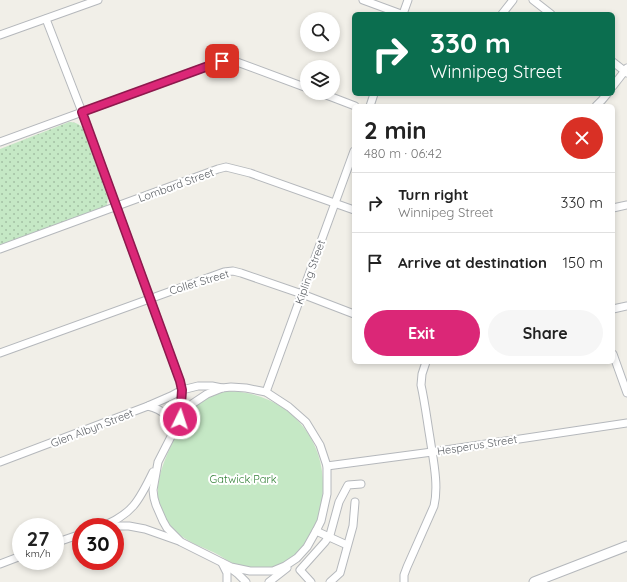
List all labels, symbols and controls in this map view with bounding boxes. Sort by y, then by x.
map controls [300,12,340,100]
button: search [300,12,340,52]
text: 330 m [430,25,511,60]
icon: right [364,28,416,80]
pin [205,44,239,78]
icon: arrive [211,50,233,72]
button: layers [300,60,340,100]
text: Winnipeg Street [430,60,562,83]
text: 2 min [364,115,426,145]
button: close [561,117,603,159]
text: 480 m · 06:42 [364,145,442,161]
street label: Lombard Street [136,165,216,205]
text: Turn right [398,185,469,204]
icon: right [364,192,386,214]
text: 330 m [561,193,603,212]
text: Winnipeg Street [398,204,494,220]
street label: Kipling Street [292,238,328,306]
icon: arrive [364,252,386,274]
text: Arrive at destination [398,253,547,272]
text: 150 m [563,253,603,272]
street label: Collet Street [167,266,231,298]
button: Exit [364,310,480,356]
button: Share [488,310,603,356]
position arrow [159,398,201,440]
street label: Glen Albyn Street [49,406,136,450]
street label: Hesperus Street [436,432,518,458]
park label: Gatwick Park [209,472,277,486]
speed limit sign: 30 [72,518,124,570]
text: 27 [27,526,49,551]
text: km/h [25,547,51,560]

